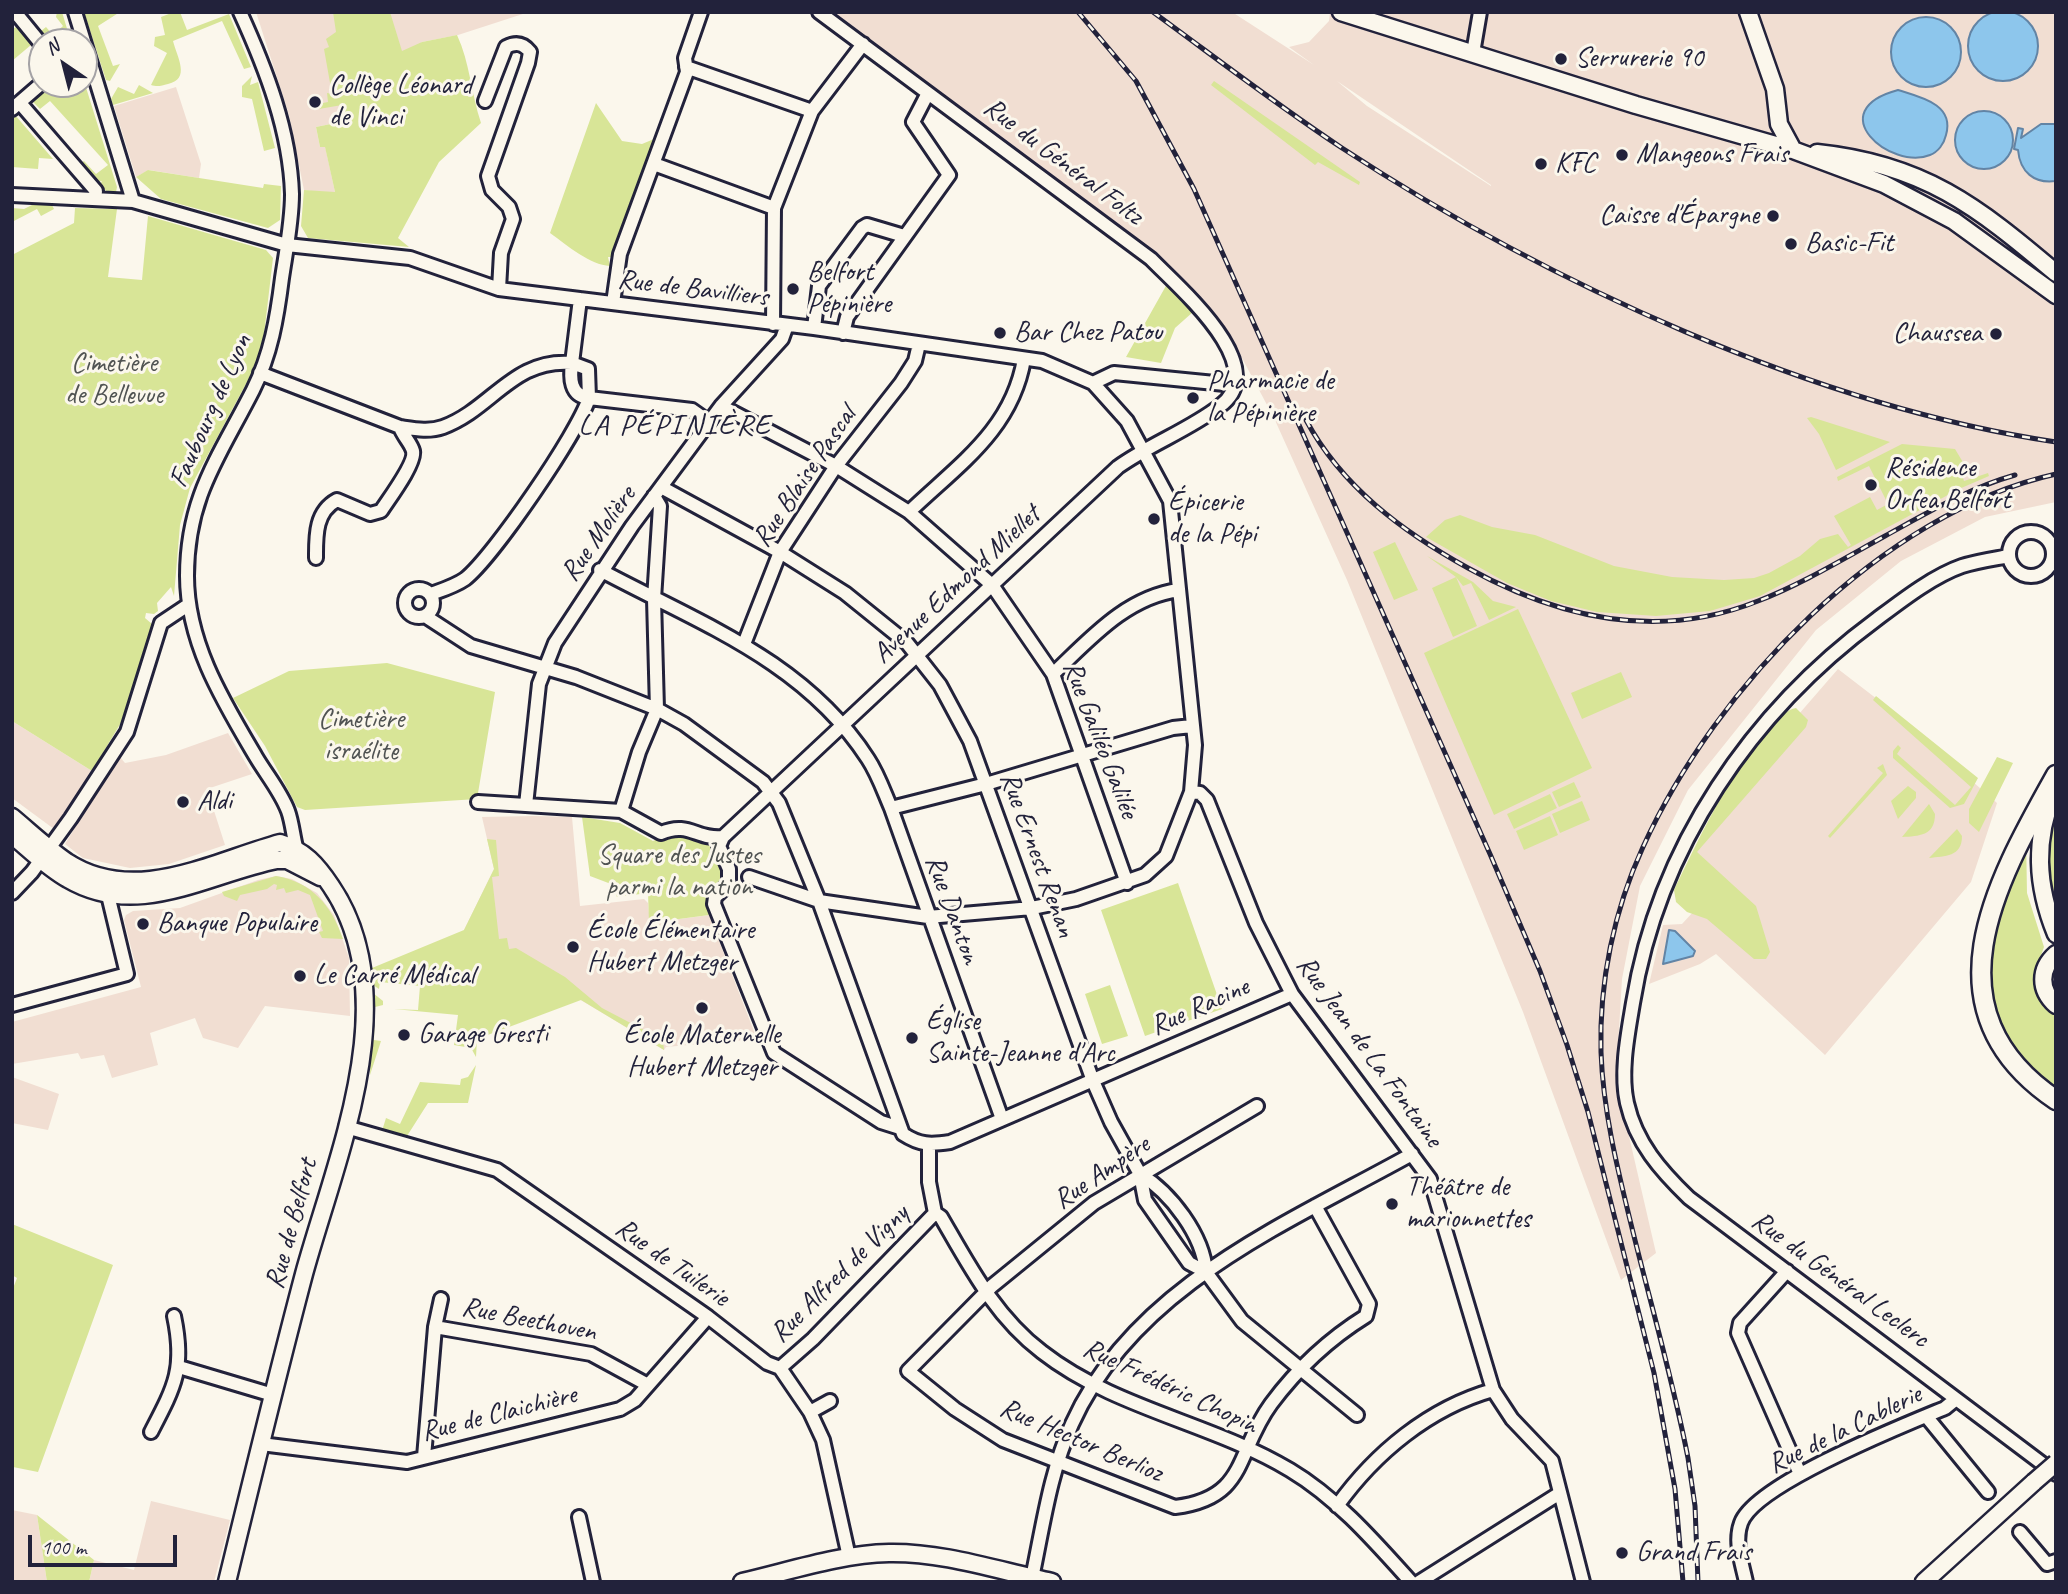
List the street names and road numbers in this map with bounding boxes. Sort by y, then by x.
street label: Rue du Général Foltz [977,91,1149,233]
street label: Rue de Bavilliers [616,263,770,315]
street label: Faubourg de Lyon [162,329,260,493]
street label: Rue Blaise Pascal [746,400,864,554]
street label: Rue Molière [554,480,644,588]
street label: Avenue Edmond Miellet [866,499,1048,671]
street label: Rue Galiléo Galilée [1055,657,1145,823]
street label: Rue Ernest Renan [992,768,1082,942]
street label: Rue Danton [917,851,987,969]
street label: Rue Jean de La Fontaine [1288,950,1450,1154]
street label: Rue Racine [1146,970,1254,1044]
street label: Rue Ampère [1047,1129,1157,1217]
street label: Rue de Belfort [259,1155,325,1293]
street label: Rue Alfred de Vigny [764,1198,916,1350]
street label: Rue du Général Leclerc [1745,1204,1935,1356]
street label: Rue de Tuilerie [609,1212,735,1314]
street label: Rue Beethoven [459,1291,599,1349]
street label: Rue Frédéric Chopin [1077,1332,1263,1442]
street label: Rue de Claichière [418,1378,580,1450]
street label: Rue de la Cablerie [1763,1378,1927,1482]
street label: Rue Hector Berlioz [995,1392,1167,1490]

